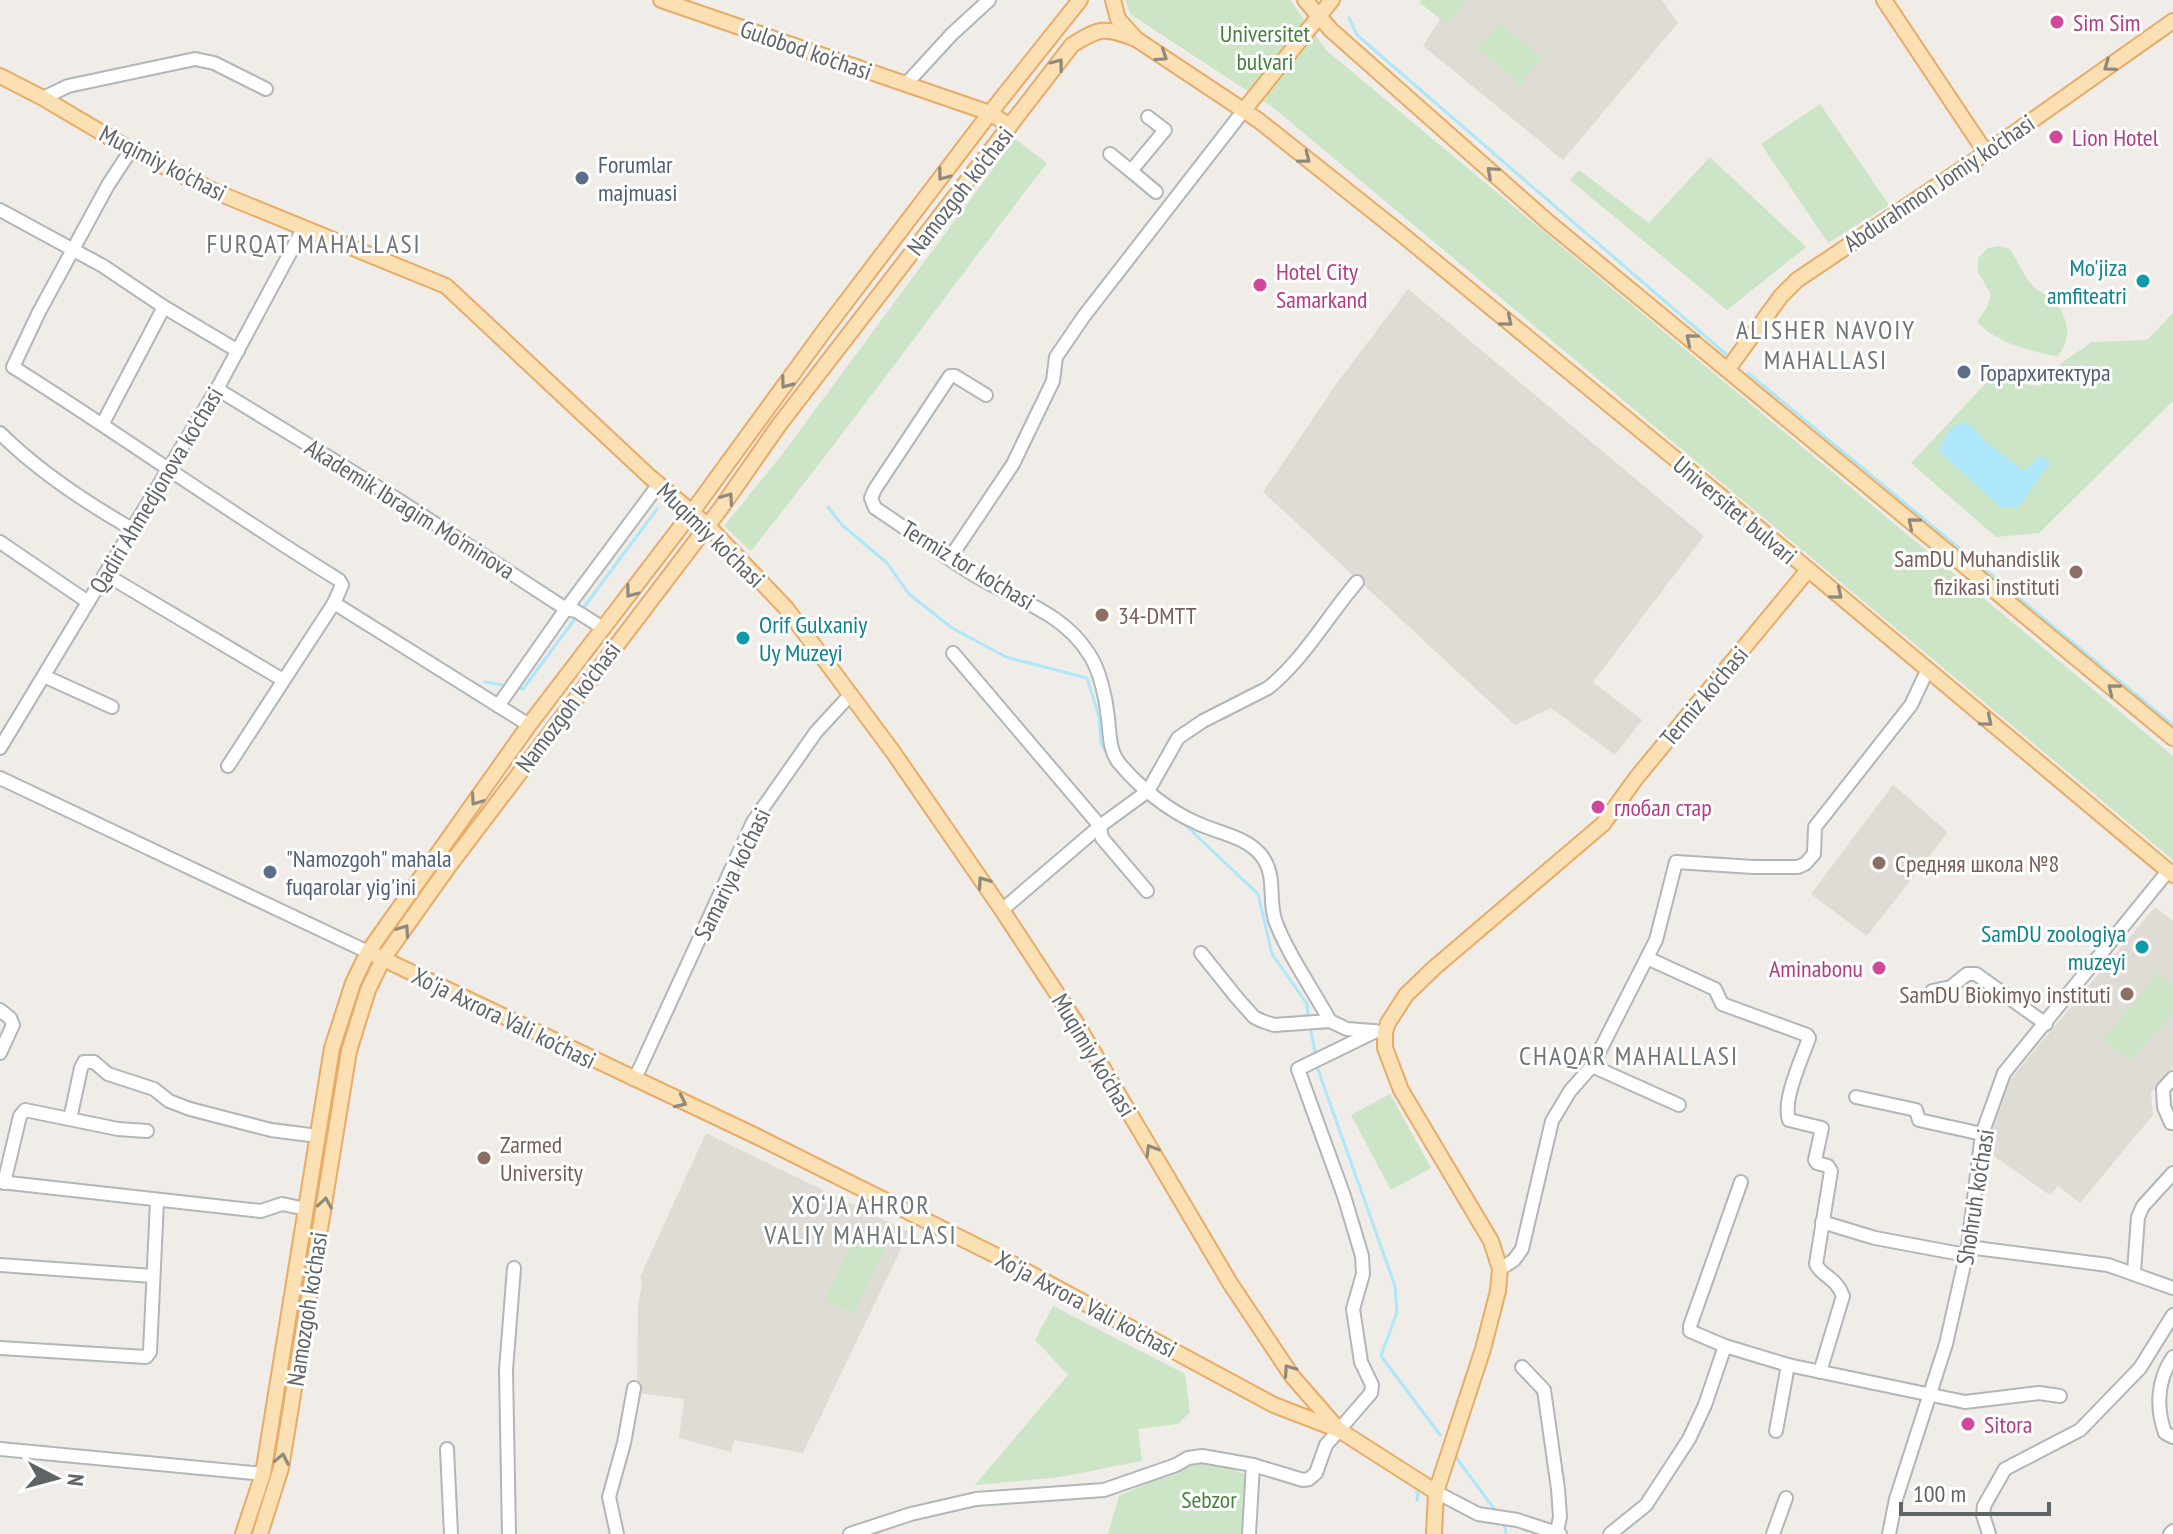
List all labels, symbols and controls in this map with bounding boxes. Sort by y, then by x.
place label: Sim Sim [2073,7,2140,38]
street label: Gulobod ko'chasi [736,13,876,87]
marker: Sim Sim [2048,13,2066,31]
park label: Universitet bulvari [1220,18,1311,77]
one-way arrow [1154,46,1168,61]
one-way arrow [2104,56,2118,71]
one-way arrow [1048,58,1062,73]
street label: Abdurahmon Jomiy ko'chasi [1837,107,2041,259]
street label: Muqimiy ko'chasi [94,118,232,208]
street label: Namozgoh ko'chasi [900,120,1020,262]
place label: Lion Hotel [2072,122,2159,153]
marker: Lion Hotel [2047,128,2065,146]
one-way arrow [1296,148,1311,162]
place label: Forumlar majmuasi [598,149,677,208]
one-way arrow [938,167,952,181]
one-way arrow [1486,167,1501,182]
marker: Forumlar majmuasi [573,169,591,187]
district label: FURQAT MAHALLASI [206,227,422,260]
place label: Mo'jiza amfiteatri [2047,252,2127,311]
place label: Hotel City Samarkand [1276,256,1368,315]
marker: Mo'jiza amfiteatri [2134,272,2152,290]
marker: Hotel City Samarkand [1251,276,1269,294]
one-way arrow [1498,311,1512,326]
district label: ALISHER NAVOIY MAHALLASI [1736,313,1916,376]
one-way arrow [1686,334,1700,349]
place label: Горархитектура [1980,357,2111,388]
marker: Горархитектура [1955,363,1973,381]
one-way arrow [782,374,796,389]
street label: Qadiri Ahmedjonova ko'chasi [82,381,230,599]
street label: Akademik Ibragim Mo'minova [299,432,521,586]
street label: Universitet bulvari [1667,449,1803,571]
street label: Muqimiy ko'chasi [651,476,771,594]
one-way arrow [718,492,733,506]
street label: Termiz tor ko'chasi [896,513,1040,617]
one-way arrow [1907,518,1922,532]
place label: SamDU Muhandislik fizikasi instituti [1894,543,2061,602]
marker: SamDU Muhandislik fizikasi instituti [2067,563,2085,581]
one-way arrow [627,583,641,598]
one-way arrow [1827,584,1842,599]
place label: 34-DMTT [1118,600,1197,631]
marker: 34-DMTT [1093,606,1111,624]
place label: Orif Gulxaniy Uy Muzeyi [759,609,867,668]
marker: Orif Gulxaniy Uy Muzeyi [734,629,752,647]
street label: Namozgoh ko'chasi [509,636,627,778]
street label: Termiz ko'chasi [1653,640,1755,752]
one-way arrow [2108,684,2122,699]
one-way arrow [1977,711,1992,725]
one-way arrow [471,792,486,806]
place label: глобал стар [1614,792,1712,823]
marker: глобал стар [1589,798,1607,816]
street label: Samariya ko'chasi [687,803,777,945]
place label: "Namozgoh" mahala fuqarolar yig'ini [286,843,452,902]
place label: Средняя школа №8 [1895,848,2059,879]
marker: Средняя школа №8 [1870,854,1888,872]
marker: "Namozgoh" mahala fuqarolar yig'ini [261,863,279,881]
one-way arrow [978,877,993,891]
place label: SamDU zoologiya muzeyi [1981,918,2126,977]
one-way arrow [394,924,409,938]
marker: SamDU zoologiya muzeyi [2133,938,2151,956]
place label: Aminabonu [1769,953,1863,984]
marker: Aminabonu [1870,959,1888,977]
street label: Xo'ja Axrora Vali ko'chasi [407,960,601,1076]
place label: SamDU Biokimyo instituti [1899,979,2111,1010]
marker: SamDU Biokimyo instituti [2118,985,2136,1003]
street label: Muqimiy ko'chasi [1045,988,1143,1122]
district label: CHAQAR MAHALLASI [1519,1039,1739,1072]
one-way arrow [673,1092,687,1108]
street label: Shohruh ko'chasi [1949,1127,2001,1267]
place label: Zarmed University [500,1129,583,1188]
one-way arrow [1145,1144,1161,1159]
marker: Zarmed University [475,1149,493,1167]
district label: XO‘JA AHROR VALIY MAHALLASI [763,1188,958,1251]
one-way arrow [315,1196,332,1210]
street label: Namozgoh ko'chasi [280,1230,334,1388]
street label: Xo'ja Axrora Vali ko'chasi [990,1243,1182,1365]
one-way arrow [1284,1365,1299,1379]
place label: Sitora [1984,1409,2032,1440]
marker: Sitora [1959,1415,1977,1433]
north arrow [16,1438,96,1518]
one-way arrow [272,1453,289,1466]
scale bar [1901,1466,2049,1516]
text: N [61,1473,90,1487]
text: 100 m [1913,1478,1966,1509]
park label: Sebzor [1181,1484,1237,1515]

